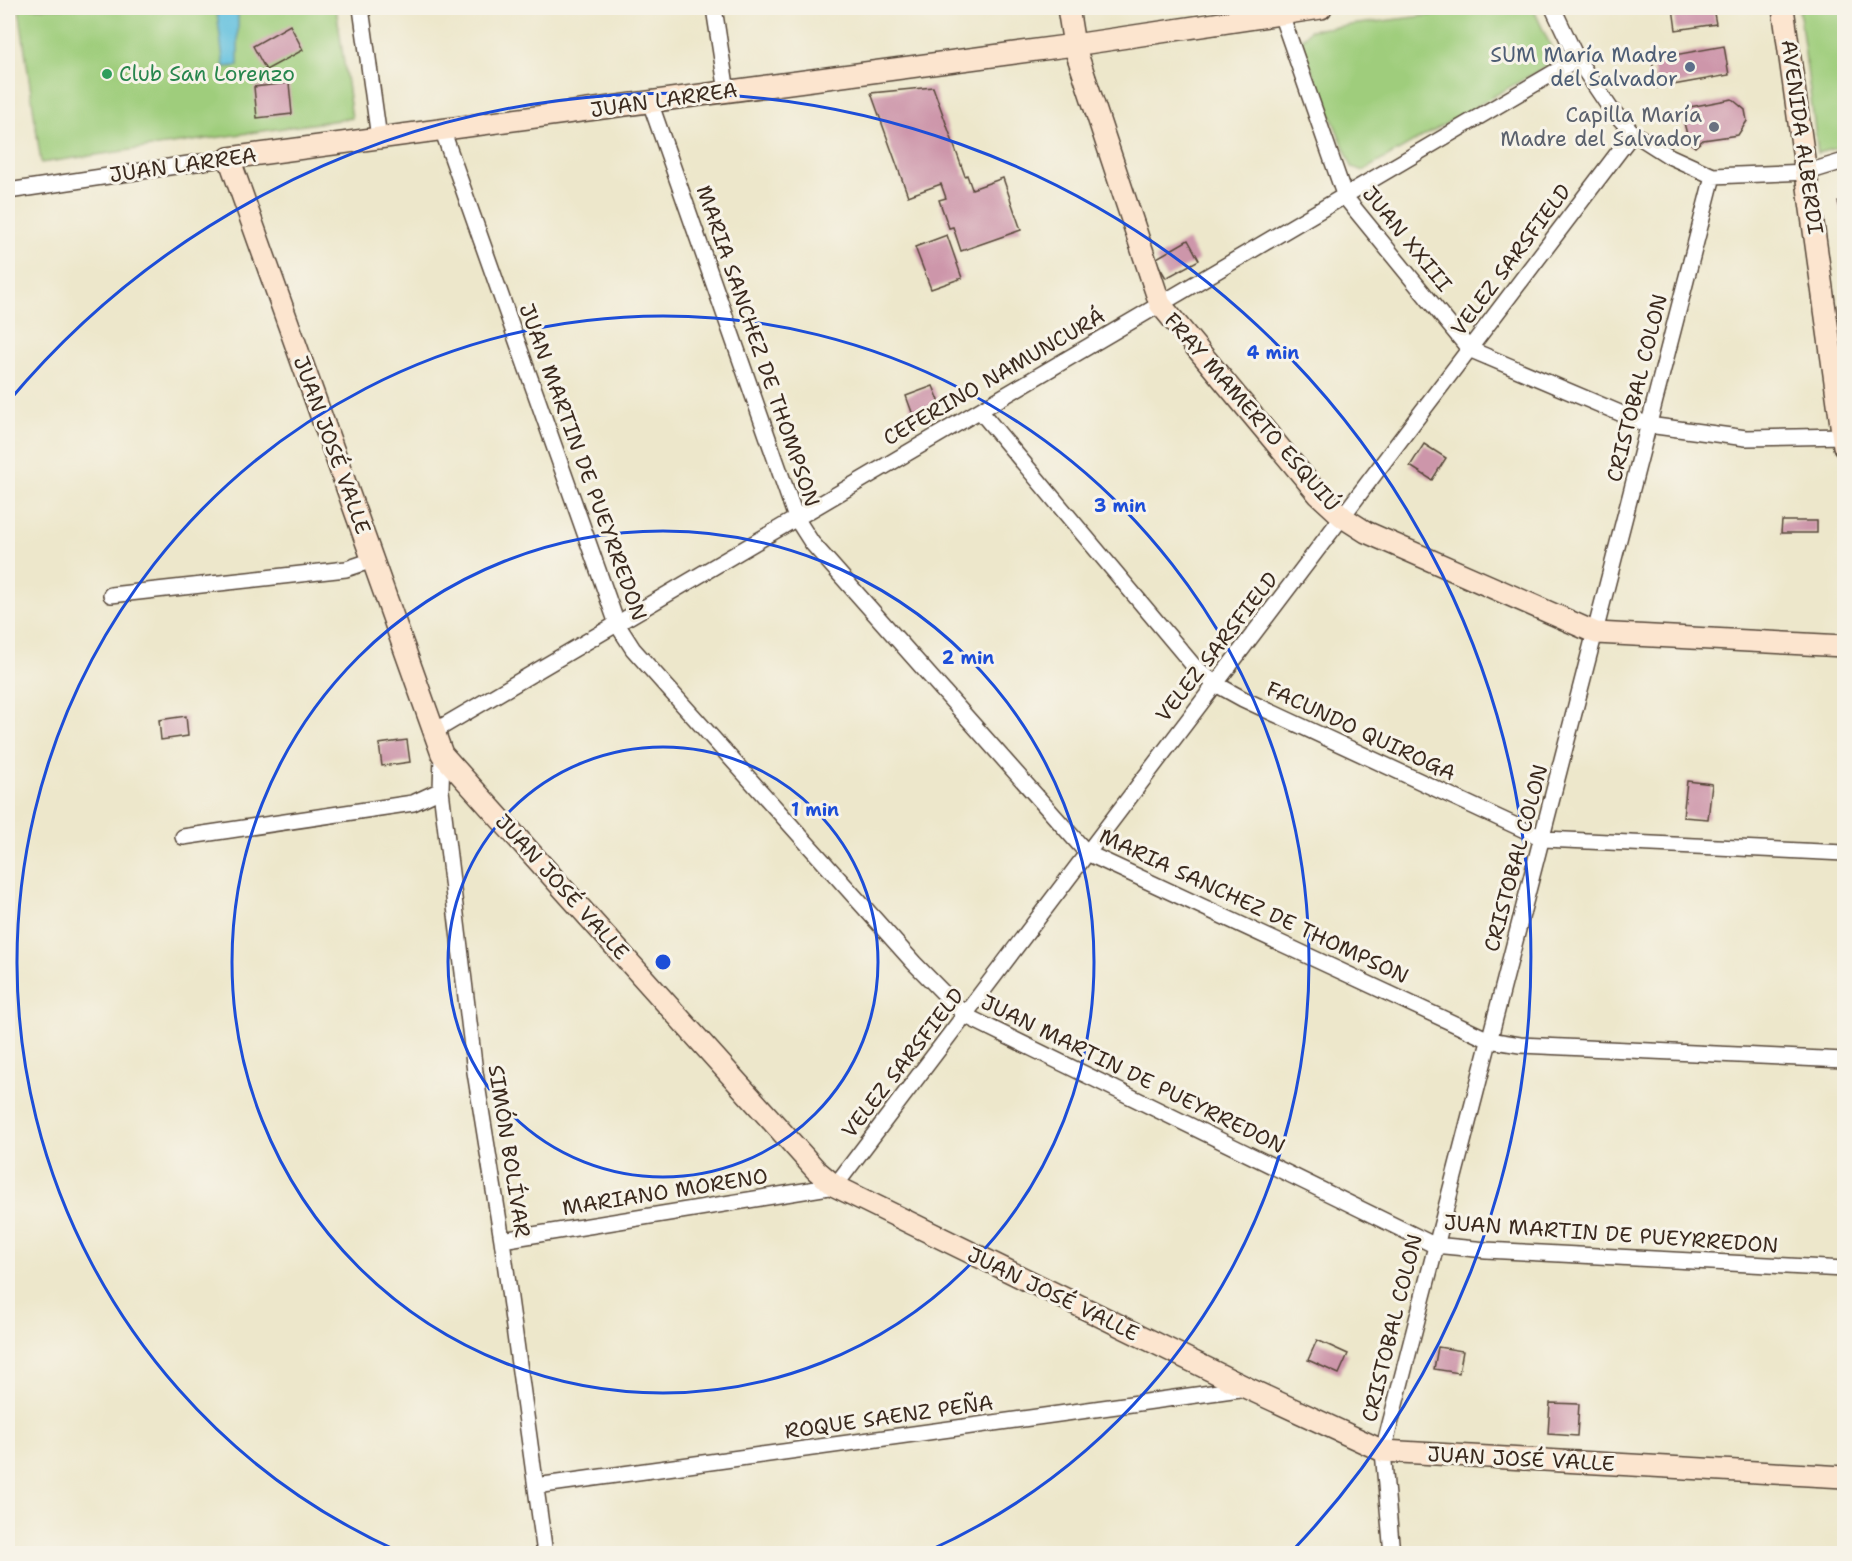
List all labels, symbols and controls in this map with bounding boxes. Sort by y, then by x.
street label: AVENIDA ALBERDI [1774,38,1830,236]
place label: SUM María Madre del Salvador [1490,41,1678,93]
place label: Club San Lorenzo [119,60,295,88]
marker: SUM María Madre del Salvador [1683,60,1697,74]
marker: Club San Lorenzo [100,67,114,81]
street label: JUAN LARREA [589,76,739,124]
place label: Capilla María Madre del Salvador [1500,101,1702,153]
marker: Capilla María Madre del Salvador [1707,120,1721,134]
street label: JUAN LARREA [108,141,258,189]
street label: VELEZ SARSFIELD [1445,178,1577,342]
street label: JUAN XXIII [1356,180,1458,298]
street label: MARIA SANCHEZ DE THOMPSON [690,182,826,510]
street label: CRISTOBAL COLON [1600,291,1674,485]
street label: JUAN MARTIN DE PUEYRREDON [512,300,654,624]
street label: CEFERINO NAMUNCURÁ [878,301,1110,452]
street label: FRAY MAMERTO ESQUIÚ [1158,306,1347,517]
text: 4 min [1247,341,1299,365]
street label: JUAN JOSÉ VALLE [287,352,378,538]
text: 3 min [1094,494,1146,518]
street label: VELEZ SARSFIELD [1150,566,1284,728]
text: 2 min [942,646,994,670]
street label: FACUNDO QUIROGA [1262,675,1460,787]
street label: CRISTOBAL COLON [1478,761,1554,955]
text: 1 min [791,798,839,822]
street label: JUAN JOSÉ VALLE [489,807,636,966]
street label: MARIA SANCHEZ DE THOMPSON [1095,822,1413,990]
centre of rings [653,952,673,972]
street label: VELEZ SARSFIELD [836,982,970,1144]
street label: JUAN MARTIN DE PUEYRREDON [976,988,1290,1160]
street label: SIMÓN BOLÍVAR [482,1063,537,1239]
street label: MARIANO MORENO [560,1162,770,1222]
street label: JUAN MARTIN DE PUEYRREDON [1443,1208,1779,1260]
street label: CRISTOBAL COLON [1355,1231,1429,1425]
street label: JUAN JOSÉ VALLE [963,1239,1144,1348]
street label: ROQUE SAENZ PEÑA [783,1387,995,1446]
street label: JUAN JOSÉ VALLE [1427,1439,1615,1478]

